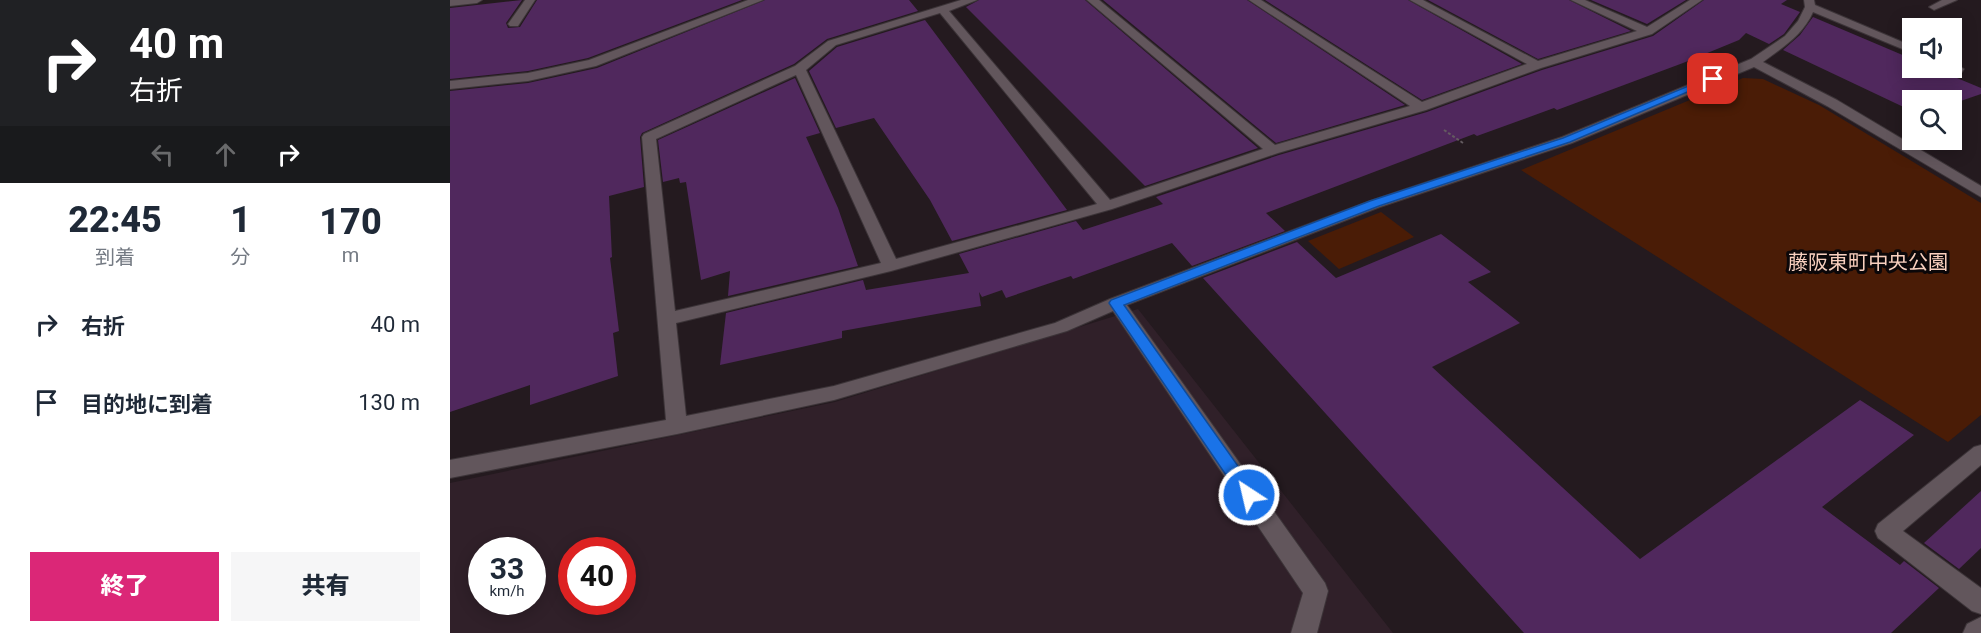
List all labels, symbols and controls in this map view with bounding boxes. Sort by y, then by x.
map controls [1902,18,1962,150]
button: sound [1902,18,1962,78]
text: 40 m [129,19,224,68]
icon: right [30,24,108,102]
pin [1687,53,1738,104]
icon: arrive [1696,62,1729,95]
text: 右折 [129,75,183,107]
button: search [1902,90,1962,150]
icon: left [146,138,179,171]
icon: ahead [209,138,242,171]
icon: right [272,138,305,171]
text: 22:45 [68,199,162,241]
text: 1 [230,199,251,241]
text: 170 [319,201,382,243]
text: m [342,243,359,267]
text: 到着 [95,245,135,269]
text: 分 [231,245,251,269]
park label: 藤阪東町中央公園 [1788,250,1948,274]
icon: right [30,308,63,341]
text: 40 m [371,312,420,337]
text: 右折 [81,314,125,339]
icon: arrive [30,386,63,419]
text: 130 m [358,390,420,415]
text: 目的地に到着 [81,392,213,417]
position arrow [1217,463,1281,527]
speed limit sign: 40 [558,537,636,615]
text: 33 [490,551,524,586]
button: 終了 [30,552,219,621]
button: 共有 [231,552,420,621]
text: km/h [489,582,525,600]

